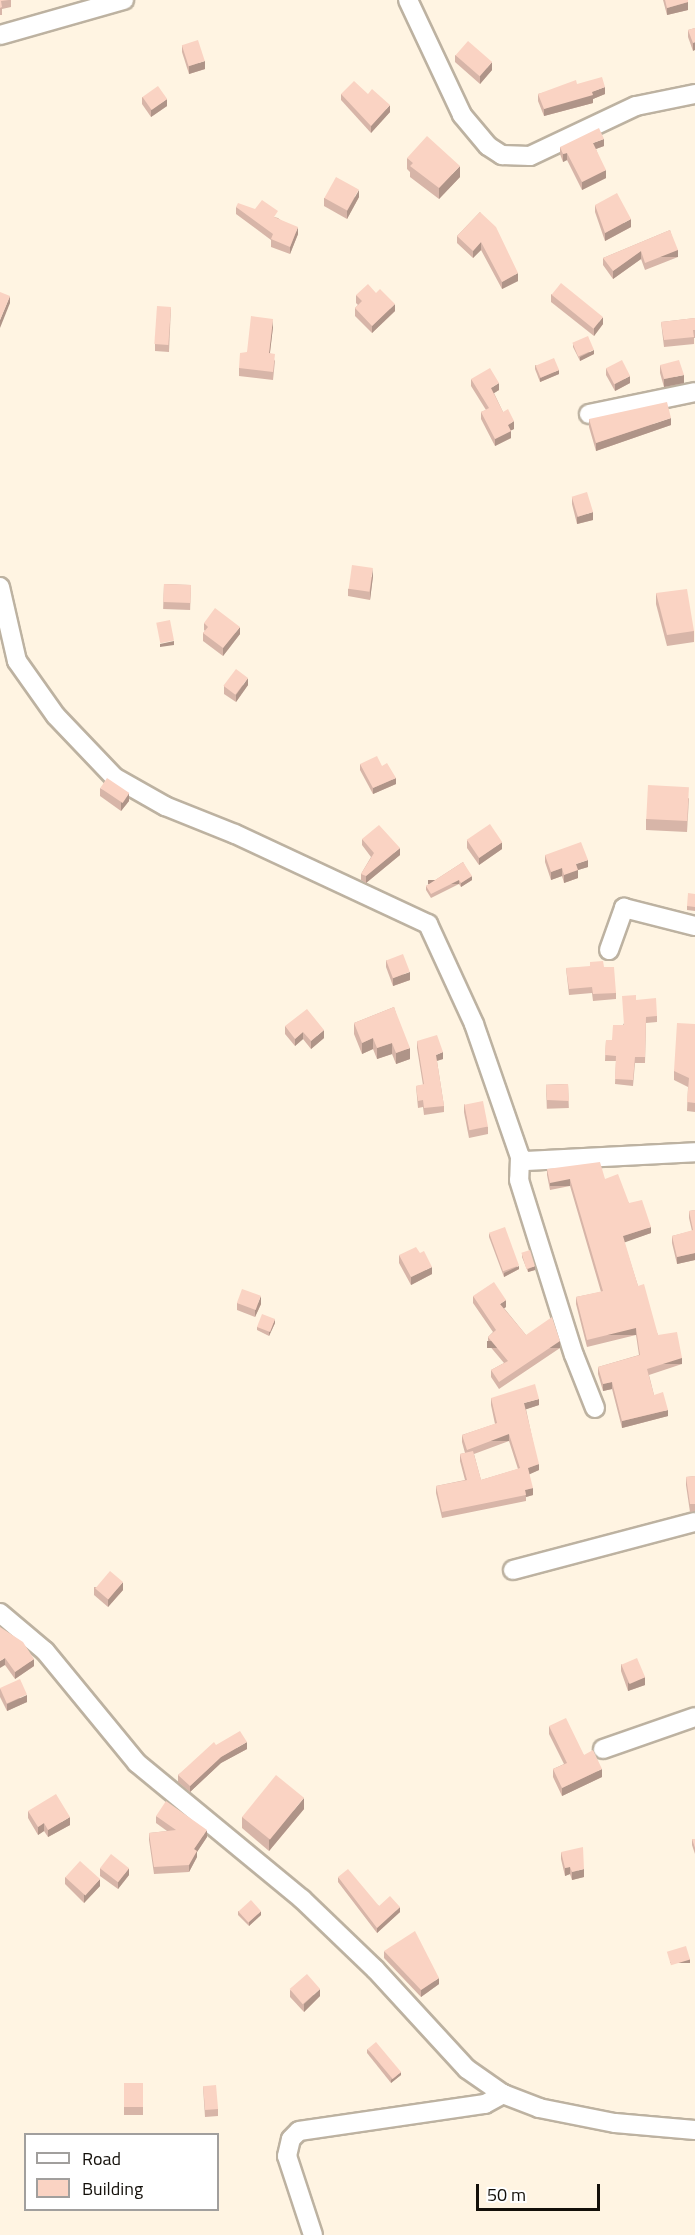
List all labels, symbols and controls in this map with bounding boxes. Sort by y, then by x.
legend [24,2133,219,2211]
text: Road [82,2145,121,2172]
scale bar [479,2172,604,2210]
text: Building [82,2175,143,2202]
text: 50 m [487,2181,526,2208]

